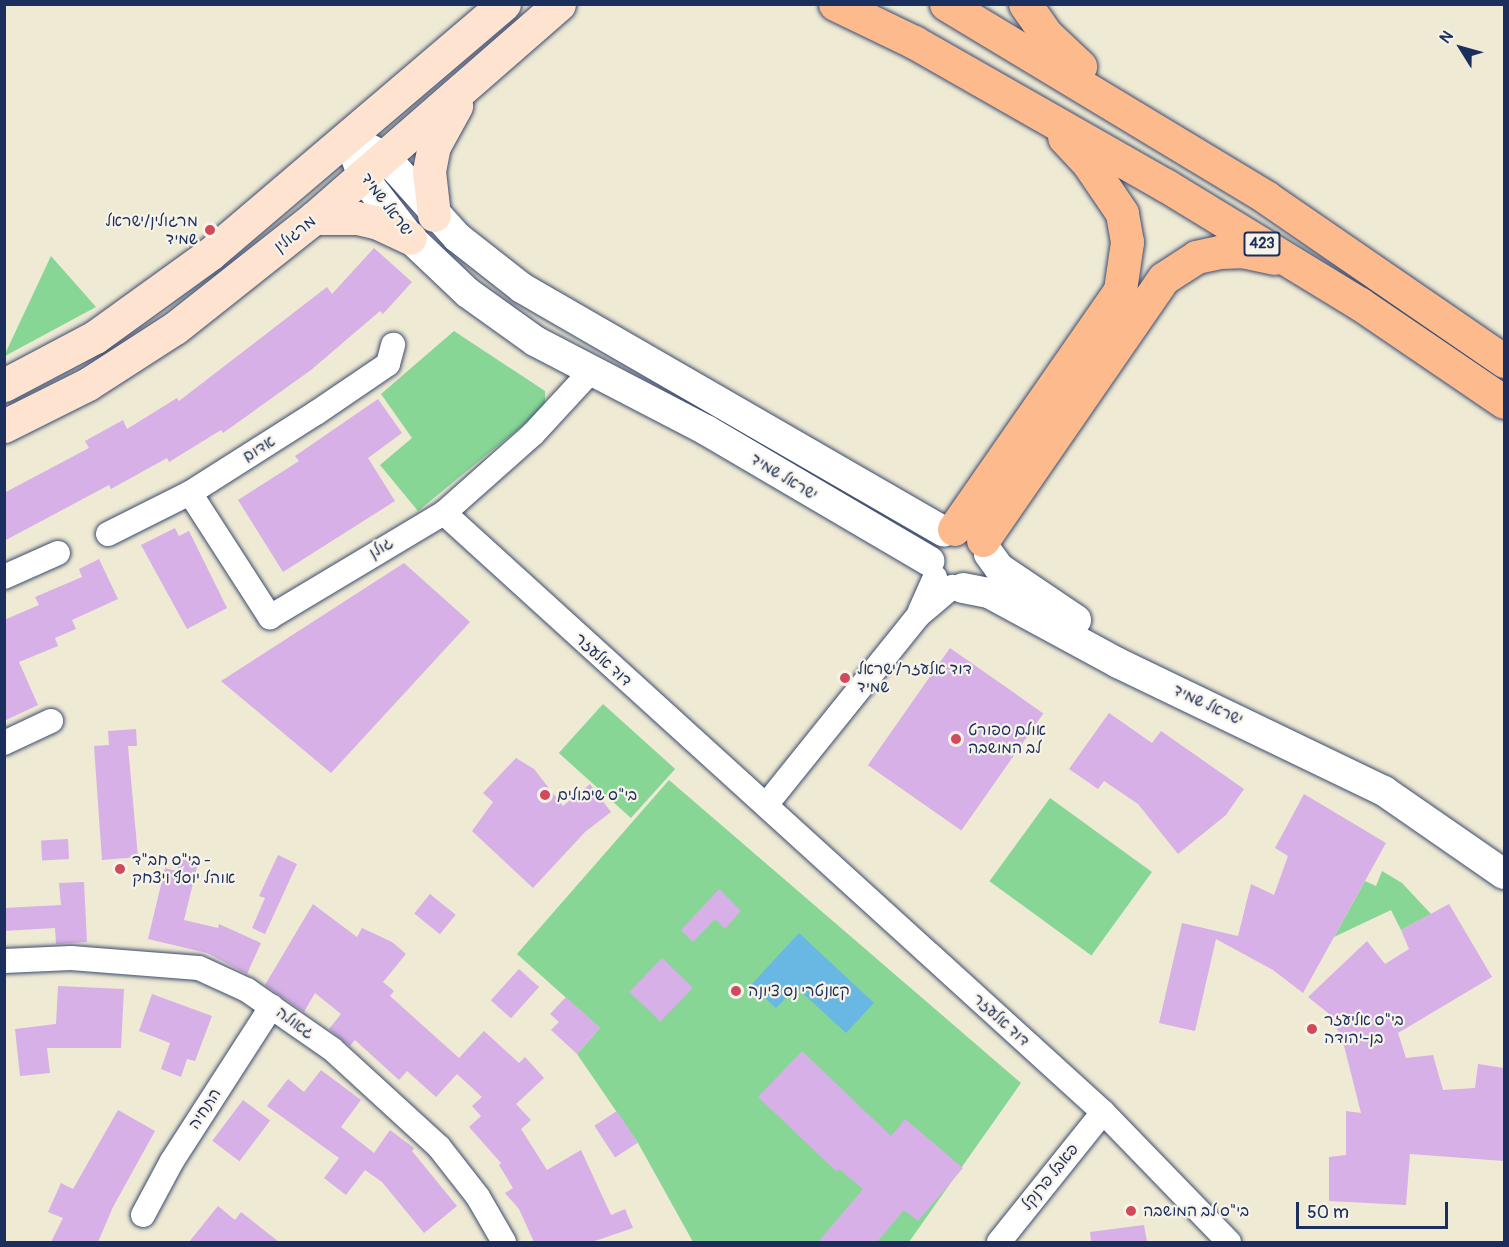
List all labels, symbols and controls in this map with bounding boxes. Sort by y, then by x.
north arrow [1431,18,1491,78]
text: N [1435,27,1458,48]
street label: ישראל שמיד [357,169,417,241]
place label: מרגולין/ישראל שמיד [105,211,198,249]
street label: מרגולין [270,211,320,257]
marker: מרגולין/ישראל שמיד [203,223,217,237]
road number: 423 [1242,232,1282,256]
street label: אדום [239,432,279,466]
street label: ישראל שמיד [747,449,821,505]
street label: גולן [365,533,397,563]
street label: דוד אלעזר [571,629,635,691]
place label: דוד אלעזר/ישראל שמיד [857,659,972,697]
marker: דוד אלעזר/ישראל שמיד [838,671,852,685]
street label: ישראל שמיד [1170,680,1246,730]
place label: אולם ספורט לב המושבה [968,720,1046,758]
marker: אולם ספורט לב המושבה [949,732,963,746]
place label: בי"ס שיבולים [557,785,637,805]
marker: בי"ס שיבולים [538,788,552,802]
place label: בי"ס חב"ד - אוהל יוסף ויצחק [132,850,235,888]
marker: בי"ס חב"ד - אוהל יוסף ויצחק [113,862,127,876]
place label: קאנטרי נס ציונה [748,981,850,1001]
marker: קאנטרי נס ציונה [729,984,743,998]
street label: דוד אלעזר [969,989,1033,1051]
street label: גאולה [272,1003,318,1043]
place label: בי"ס אליעזר בן-יהודה [1324,1010,1404,1048]
marker: בי"ס אליעזר בן-יהודה [1305,1022,1319,1036]
street label: התחיה [185,1085,225,1133]
street label: פאבל פרנקל [1017,1140,1083,1214]
scale bar [1299,1190,1450,1228]
place label: בי"ס לב המושבה [1143,1201,1249,1221]
text: 50 m [1307,1201,1349,1224]
marker: בי"ס לב המושבה [1124,1204,1138,1218]

